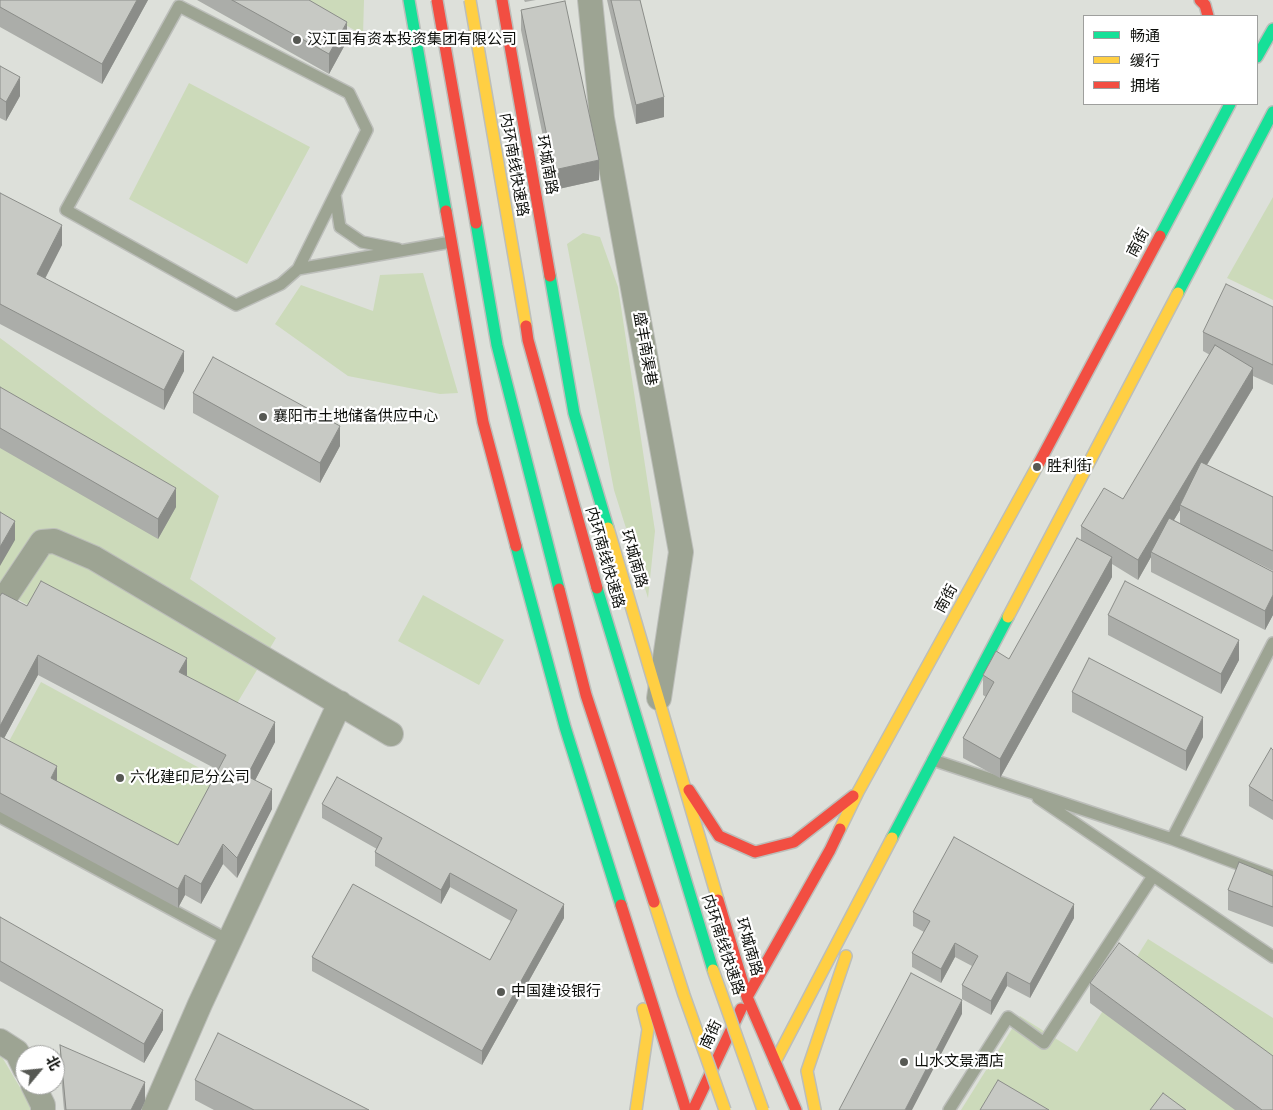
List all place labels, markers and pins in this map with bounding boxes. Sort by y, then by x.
place label: 汉江国有资本投资集团有限公司 [307,31,517,49]
marker: 汉江国有资本投资集团有限公司 [291,34,303,46]
place label: 襄阳市土地储备供应中心 [273,408,438,426]
marker: 襄阳市土地储备供应中心 [257,411,269,423]
place label: 胜利街 [1047,458,1092,476]
marker: 胜利街 [1031,461,1043,473]
place label: 六化建印尼分公司 [130,769,250,787]
marker: 六化建印尼分公司 [114,772,126,784]
place label: 中国建设银行 [511,983,601,1001]
marker: 中国建设银行 [495,986,507,998]
place label: 山水文景酒店 [914,1053,1004,1071]
marker: 山水文景酒店 [898,1056,910,1068]

